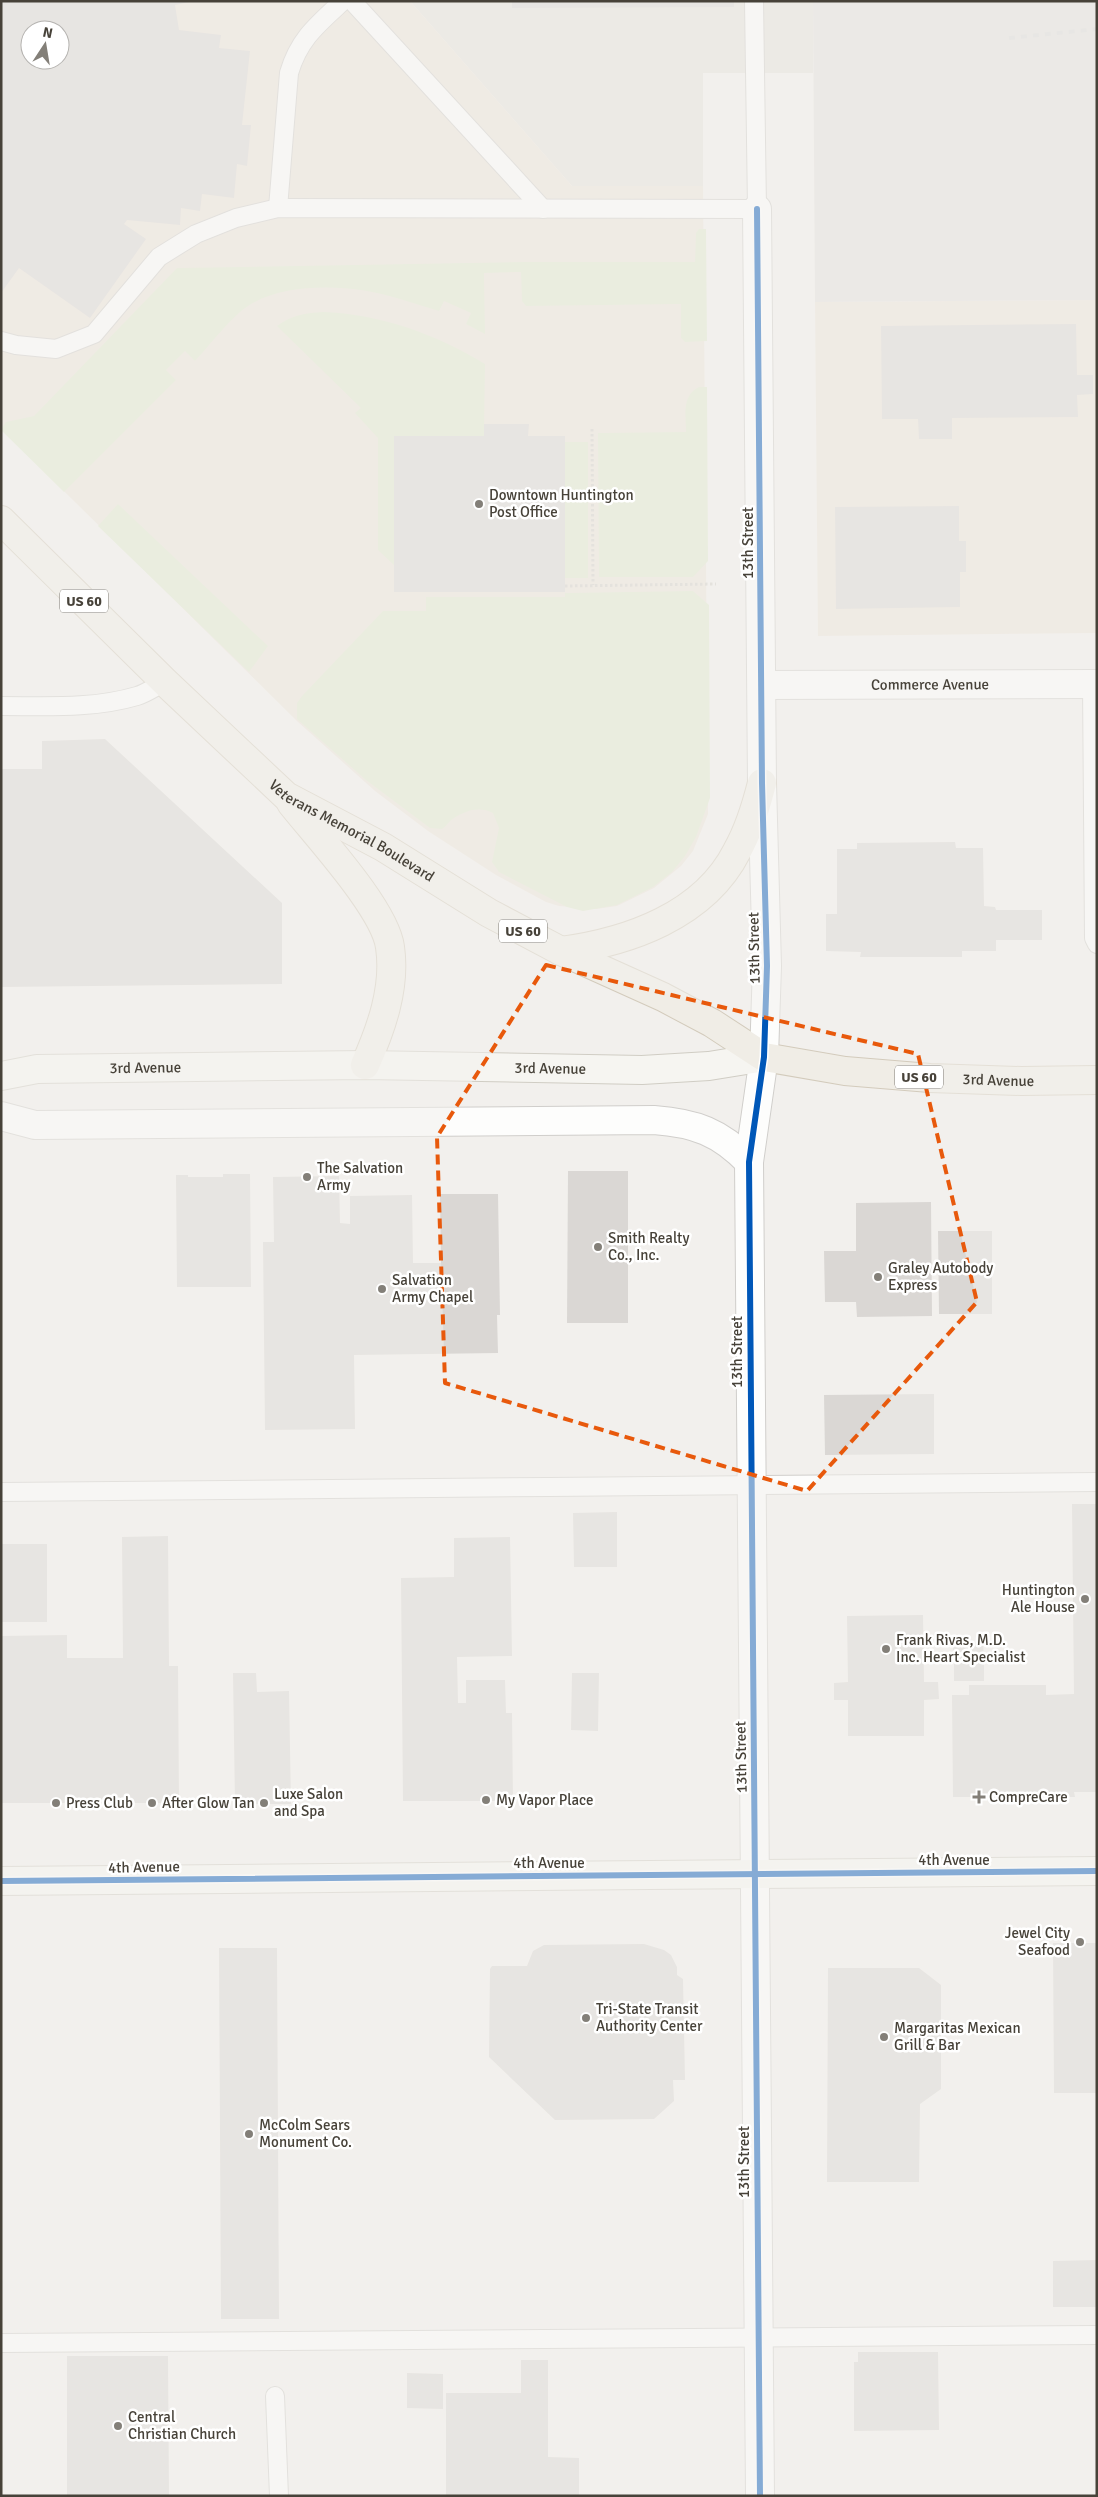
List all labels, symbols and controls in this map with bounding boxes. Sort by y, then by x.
north arrow [20,20,70,70]
text: N [41,23,54,42]
place label: Downtown Huntington Post Office [489,486,634,521]
marker: Downtown Huntington Post Office [473,498,485,510]
street label: 13th Street [739,507,757,579]
road number: US 60 [60,590,108,612]
street label: Commerce Avenue [871,675,989,694]
street label: Veterans Memorial Boulevard [265,776,438,886]
street label: 13th Street [744,912,764,984]
road number: US 60 [499,919,547,942]
street label: 3rd Avenue [109,1058,181,1077]
street label: 3rd Avenue [514,1059,586,1078]
road number: US 60 [895,1066,943,1088]
street label: 3rd Avenue [962,1070,1034,1090]
place label: The Salvation Army [317,1159,403,1194]
marker: The Salvation Army [301,1171,313,1183]
place label: Smith Realty Co., Inc. [608,1229,689,1264]
marker: Smith Realty Co., Inc. [592,1241,604,1253]
place label: Graley Autobody Express [888,1259,993,1294]
place label: Salvation Army Chapel [392,1271,473,1306]
marker: Graley Autobody Express [872,1271,884,1283]
marker: Salvation Army Chapel [376,1283,388,1295]
street label: 13th Street [728,1316,746,1388]
place label: Huntington Ale House [1002,1581,1075,1616]
marker: Huntington Ale House [1079,1593,1091,1605]
place label: Frank Rivas, M.D. Inc. Heart Specialist [896,1631,1025,1666]
marker: Frank Rivas, M.D. Inc. Heart Specialist [880,1643,892,1655]
street label: 13th Street [731,1721,751,1793]
place label: Luxe Salon and Spa [274,1785,343,1820]
place label: CompreCare [989,1788,1068,1806]
place label: My Vapor Place [496,1791,594,1809]
marker: CompreCare [973,1791,985,1803]
place label: Press Club [66,1794,133,1812]
place label: After Glow Tan [162,1794,255,1812]
marker: My Vapor Place [480,1794,492,1806]
marker: Press Club [50,1797,62,1809]
marker: After Glow Tan [146,1797,158,1809]
marker: Luxe Salon and Spa [258,1797,270,1809]
street label: 4th Avenue [918,1851,990,1869]
street label: 4th Avenue [513,1854,585,1872]
street label: 4th Avenue [108,1857,180,1877]
place label: Jewel City Seafood [1005,1924,1070,1959]
marker: Jewel City Seafood [1074,1936,1086,1948]
place label: Tri-State Transit Authority Center [596,2000,703,2035]
marker: Tri-State Transit Authority Center [580,2012,592,2024]
place label: Margaritas Mexican Grill & Bar [894,2019,1021,2054]
marker: Margaritas Mexican Grill & Bar [878,2031,890,2043]
place label: McColm Sears Monument Co. [259,2116,352,2151]
street label: 13th Street [735,2126,753,2198]
marker: McColm Sears Monument Co. [243,2128,255,2140]
place label: Central Christian Church [128,2408,236,2443]
marker: Central Christian Church [112,2420,124,2432]

